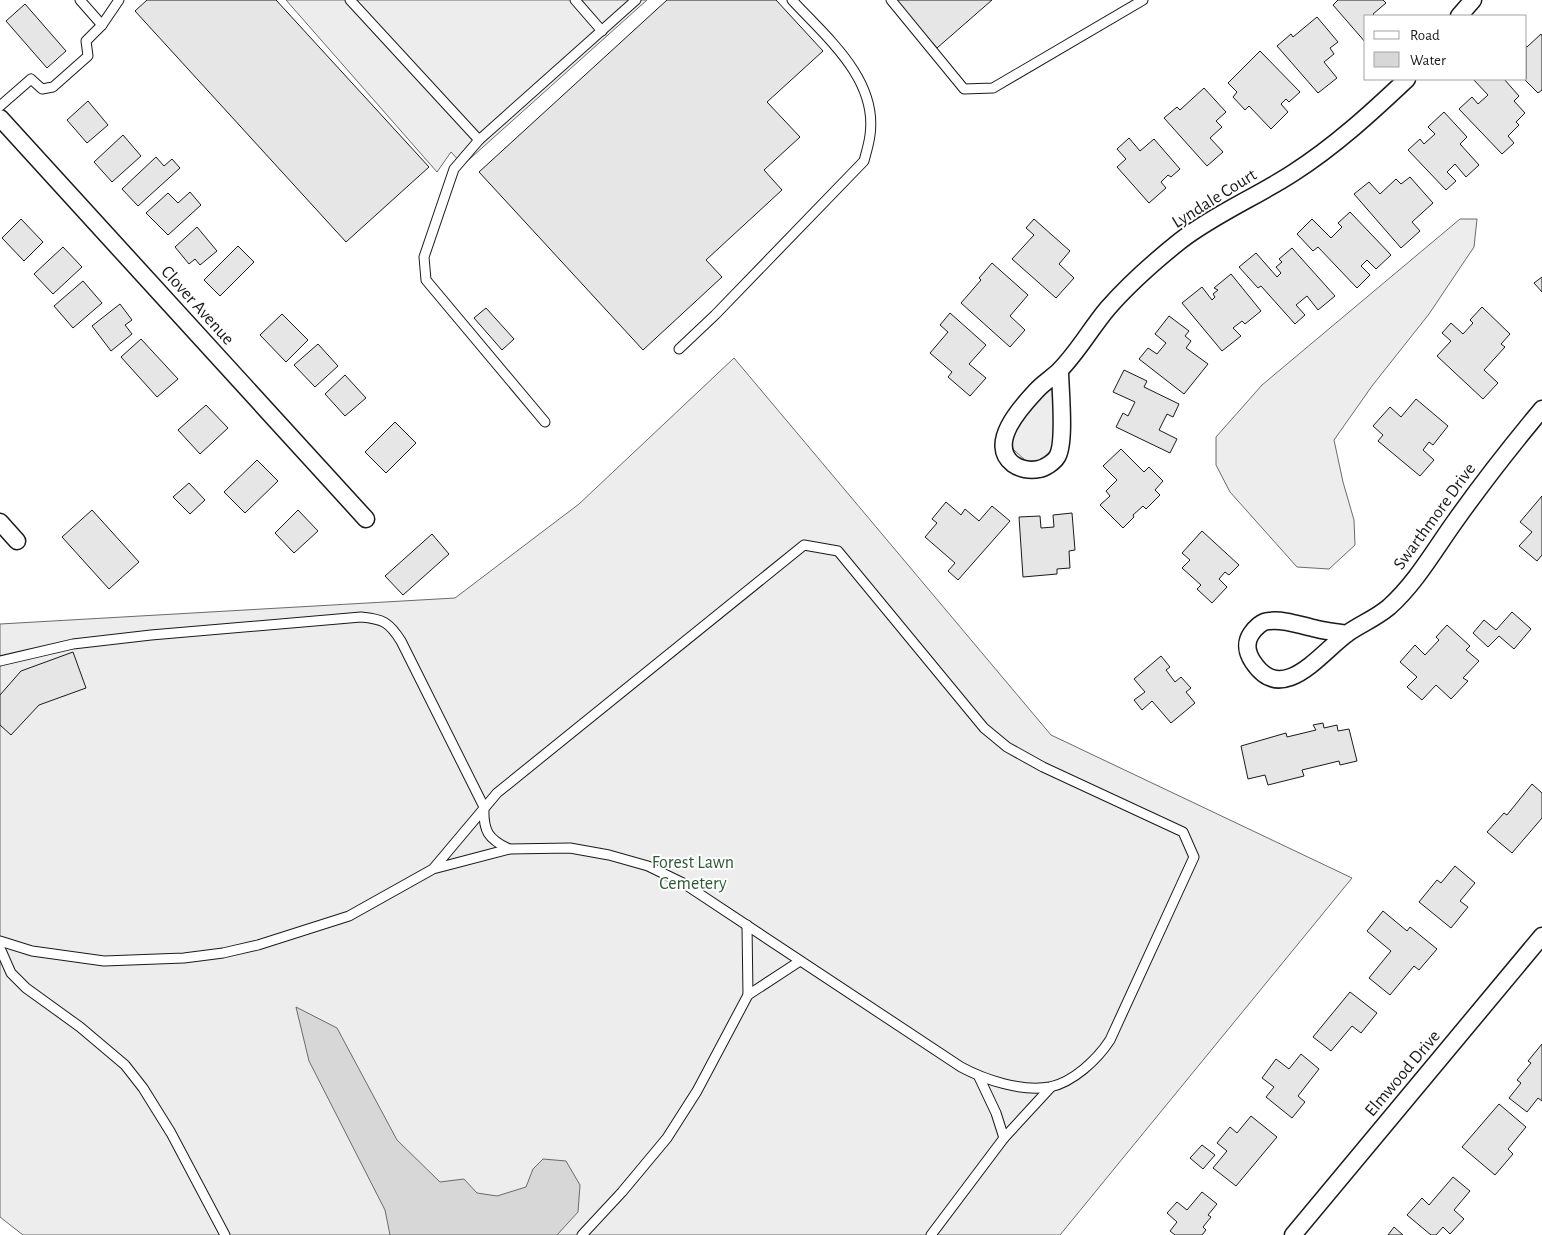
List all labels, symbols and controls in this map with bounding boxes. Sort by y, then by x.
legend [1364,15,1527,80]
text: Road [1410,28,1440,43]
text: Water [1410,53,1446,68]
street label: Lyndale Court [1169,166,1260,232]
street label: Clover Avenue [157,263,237,349]
street label: Swarthmore Drive [1390,460,1479,573]
park label: Forest Lawn Cemetery [652,854,734,893]
street label: Elmwood Drive [1362,1027,1444,1120]

